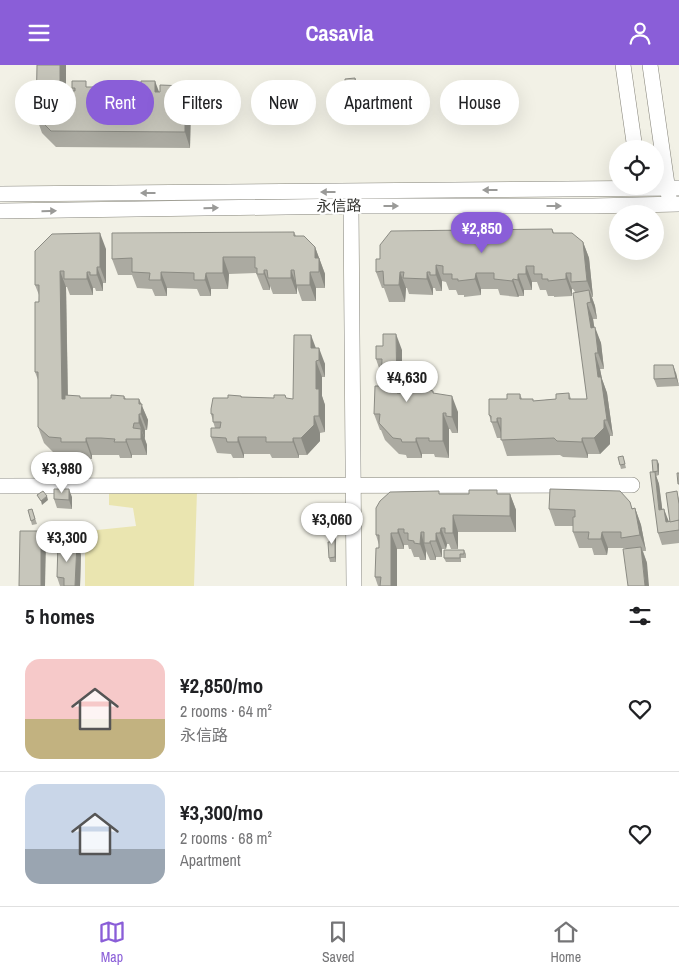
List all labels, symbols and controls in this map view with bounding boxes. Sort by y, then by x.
text: Casavia [305,18,374,48]
icon: menu [25,19,53,47]
icon: person [626,19,654,47]
chip: Buy [15,80,76,125]
chip: Rent [86,80,154,125]
chip: Filters [164,80,241,125]
chip: New [251,80,316,125]
chip: Apartment [326,80,430,125]
chip: House [440,80,519,125]
map controls [609,140,664,260]
button: locate [609,140,664,195]
one-way arrow [482,186,498,194]
one-way arrow [320,188,336,196]
one-way arrow [140,189,156,197]
street label: 永信路 [316,195,362,216]
one-way arrow [383,202,399,210]
one-way arrow [546,202,562,210]
one-way arrow [203,204,219,212]
button: layers [609,205,664,260]
one-way arrow [41,207,57,215]
pin: ¥2,850 [441,211,523,254]
text: ¥2,850 [462,217,502,239]
pin: ¥4,630 [366,361,448,403]
text: ¥4,630 [387,366,427,388]
pin: ¥3,980 [21,451,103,494]
text: ¥3,980 [42,457,82,479]
pin: ¥3,060 [291,503,373,545]
text: ¥3,060 [312,508,352,530]
pin: ¥3,300 [26,521,108,563]
text: ¥3,300 [47,526,87,548]
text: 5 homes [25,602,95,631]
icon: filters [626,602,654,630]
text: ¥2,850/mo [180,671,263,700]
icon: home [65,679,125,739]
icon: heart [626,695,654,723]
text: 2 rooms · 64 m² [180,700,272,722]
text: 永信路 [180,724,228,746]
text: ¥3,300/mo [180,798,263,827]
icon: home [65,804,125,864]
icon: heart [626,820,654,848]
text: 2 rooms · 68 m² [180,827,272,849]
text: Apartment [180,849,241,871]
tab: Map [98,918,126,966]
tab: Saved [322,918,354,966]
tab: Home [550,918,581,966]

